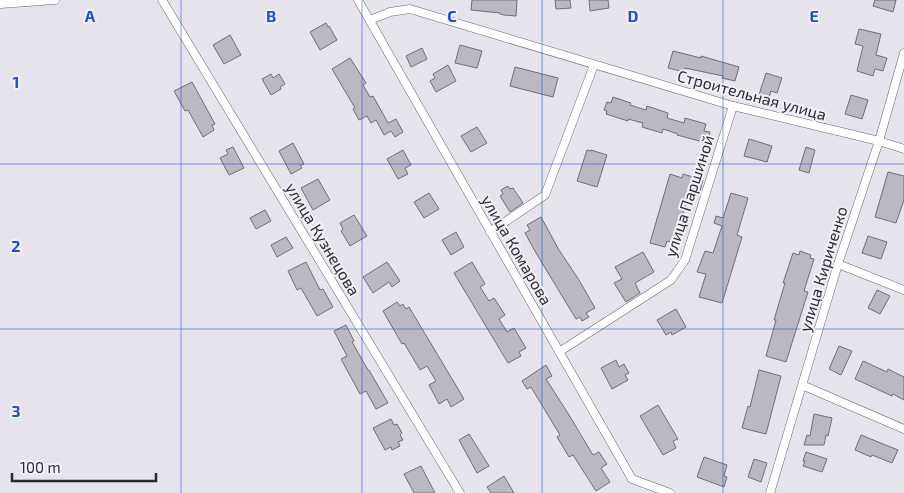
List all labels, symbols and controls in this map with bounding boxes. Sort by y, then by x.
text: A [85,6,96,25]
text: B [266,6,276,25]
text: C [447,6,457,25]
text: D [628,6,639,25]
text: E [809,6,819,25]
street label: Строительная улица [675,65,829,125]
text: 1 [13,72,19,91]
street label: улица Паршиной [660,132,718,260]
street label: улица Кузнецова [281,179,365,299]
street label: улица Комарова [477,191,557,309]
street label: улица Кириченко [794,204,852,334]
text: 2 [11,236,21,255]
text: 3 [11,401,21,420]
scale bar [12,450,156,482]
text: 100 m [20,458,61,476]

